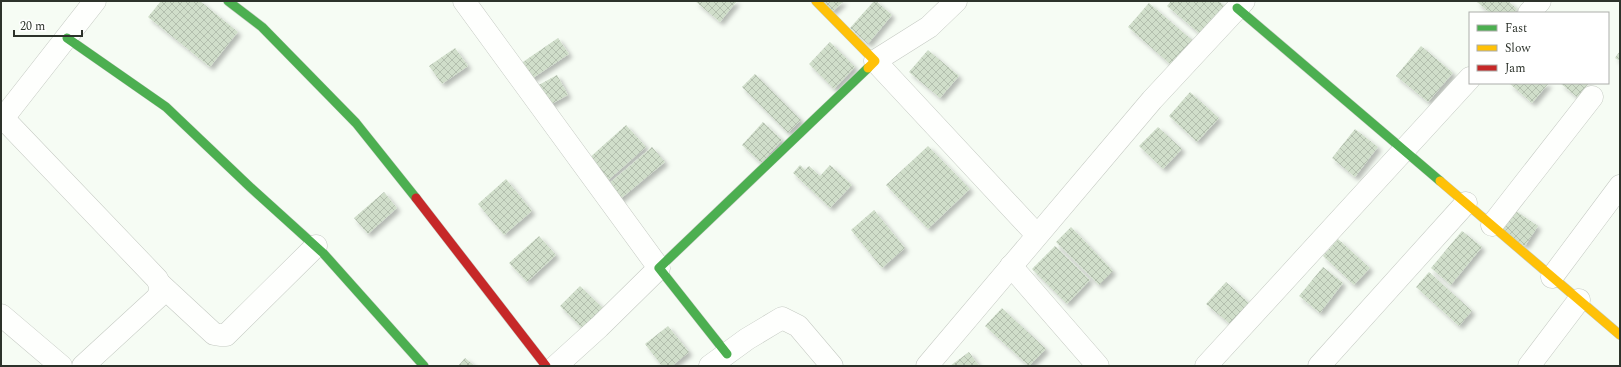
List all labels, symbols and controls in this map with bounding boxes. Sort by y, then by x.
scale bar [14,12,82,38]
legend [1469,12,1609,84]
text: 20 m [20,17,45,36]
text: Fast [1505,19,1527,38]
text: Slow [1505,39,1531,58]
text: Jam [1505,59,1526,78]

